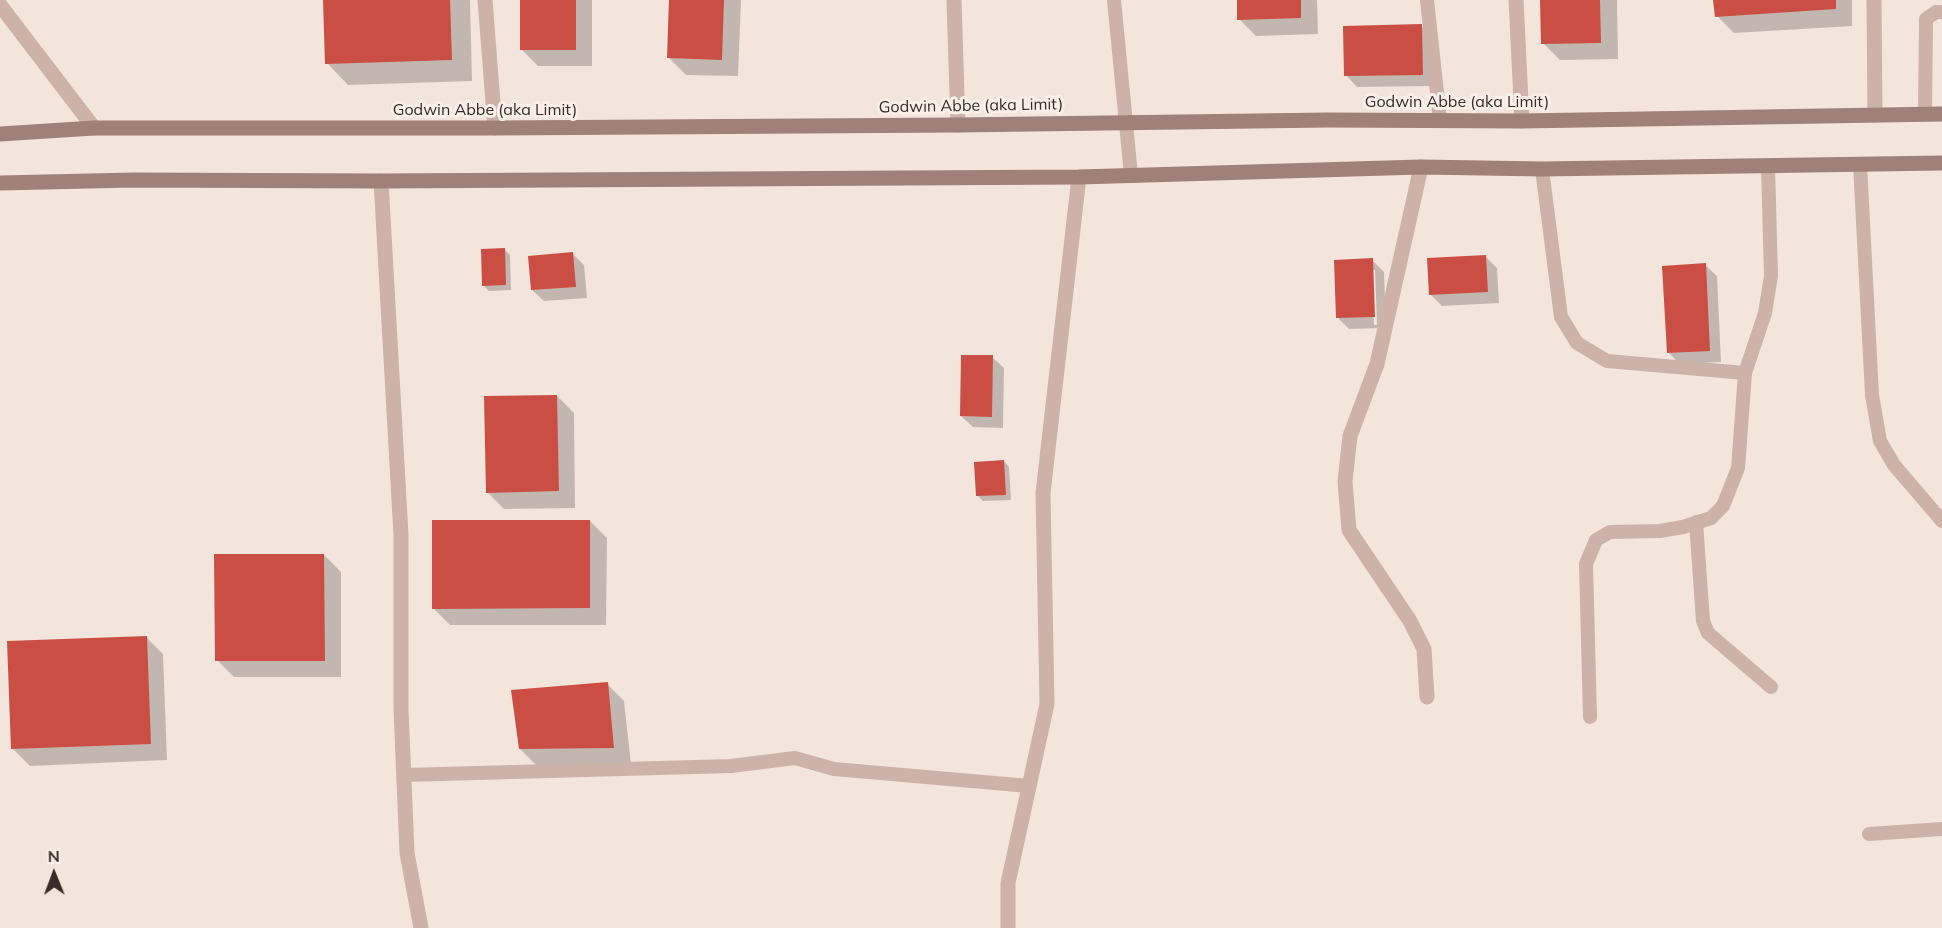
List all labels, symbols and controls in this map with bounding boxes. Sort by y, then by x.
street label: Godwin Abbe (aka Limit) [1365,92,1549,112]
street label: Godwin Abbe (aka Limit) [879,95,1063,117]
street label: Godwin Abbe (aka Limit) [393,100,577,120]
north arrow [24,844,84,904]
text: N [47,846,60,866]

